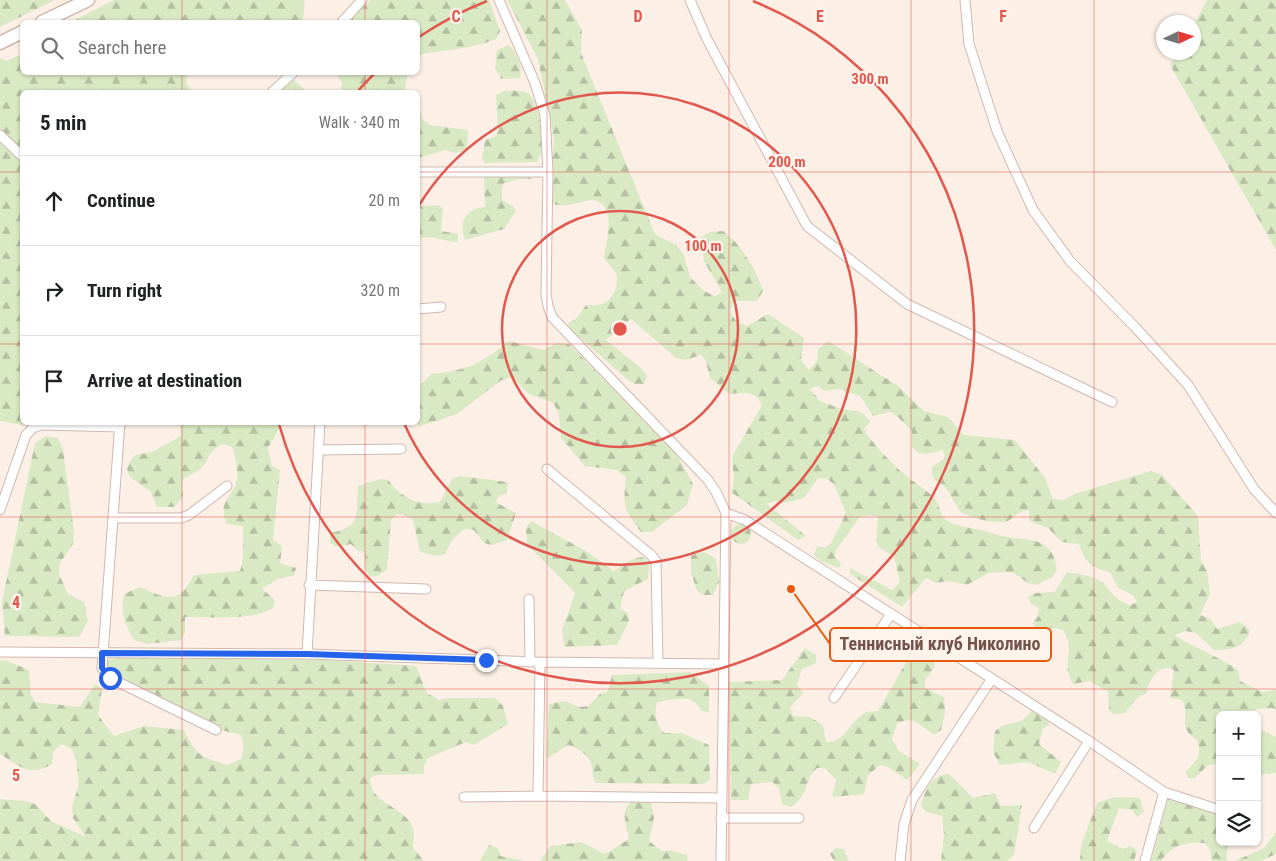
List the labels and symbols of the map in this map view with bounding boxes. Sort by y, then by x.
text: C [451,7,461,26]
text: D [633,7,643,26]
text: E [816,7,824,26]
text: F [999,7,1007,26]
north arrow [1156,15,1201,60]
text: 300 m [851,70,889,88]
text: 200 m [768,153,806,171]
text: 100 m [684,237,722,255]
centre of rings [611,320,629,338]
text: 4 [12,593,20,612]
callout: Теннисный клуб Николино [830,628,1051,661]
text: Теннисный клуб Николино [840,633,1040,654]
route end [475,649,498,672]
route start [99,667,122,690]
text: 5 [12,766,20,785]

